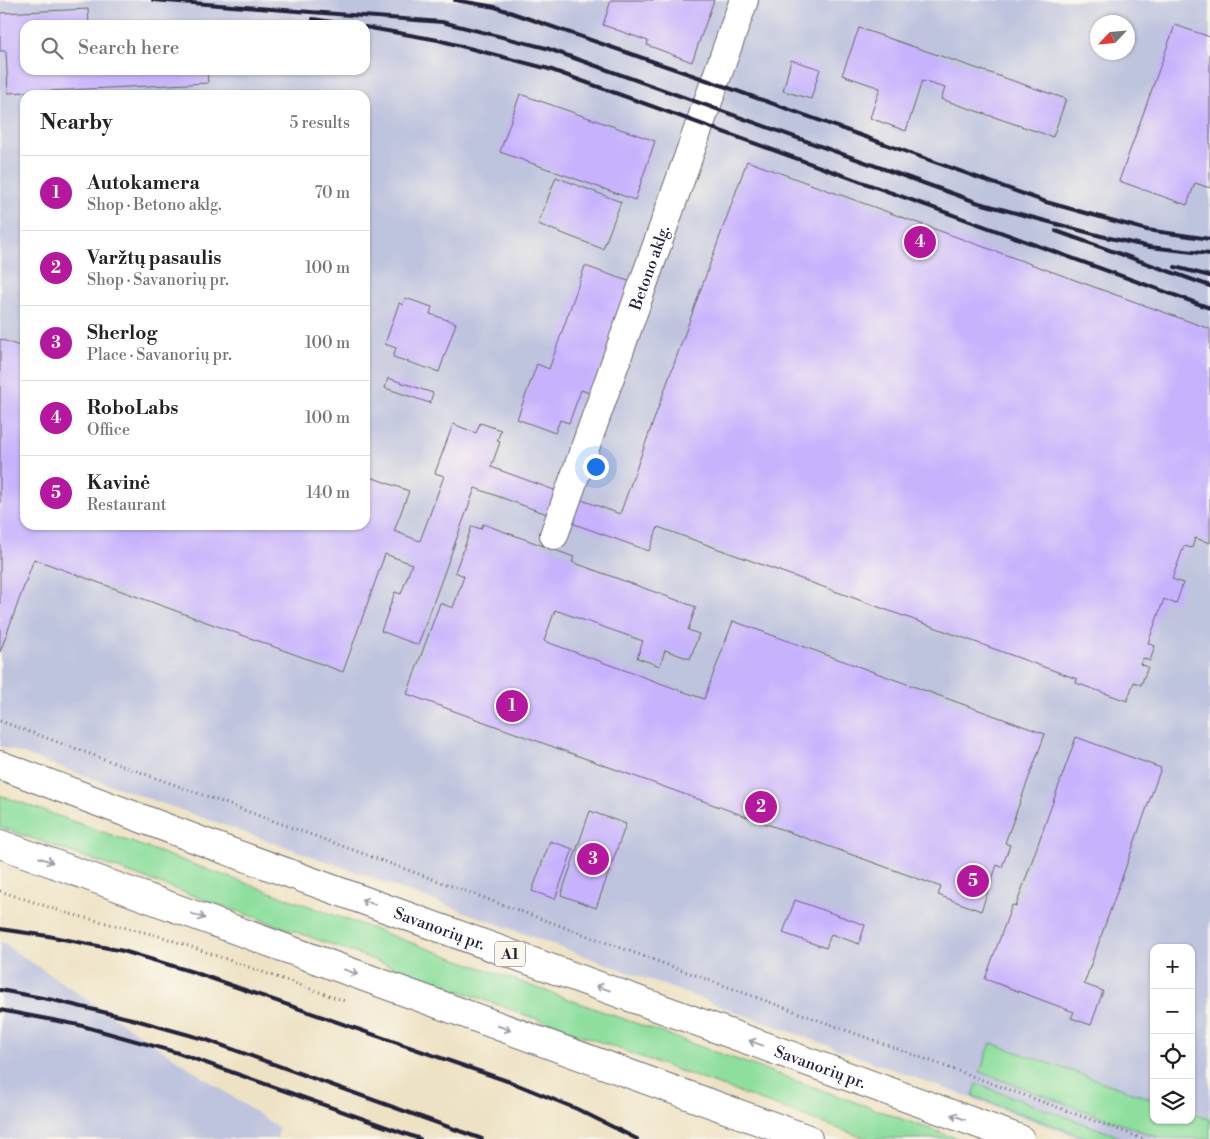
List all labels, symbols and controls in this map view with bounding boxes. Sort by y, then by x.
north arrow [1090,15,1135,60]
search box [20,20,370,75]
icon: search [38,34,66,62]
text: Search here [78,36,179,60]
text: Nearby [40,110,113,136]
text: 5 results [289,113,350,133]
text: Autokamera [87,171,200,195]
text: 1 [52,183,60,203]
text: 70 m [314,183,350,203]
text: Shop · Betono aklg. [87,195,222,215]
street label: Betono aklg. [625,223,674,314]
pin: 4 [904,223,936,261]
text: Varžtų pasaulis [87,246,221,270]
text: 2 [51,258,61,278]
text: 100 m [305,258,350,278]
text: Shop · Savanorių pr. [87,270,229,290]
text: Sherlog [87,321,157,345]
text: 3 [51,333,61,353]
text: 100 m [305,333,350,353]
text: Place · Savanorių pr. [87,345,232,365]
text: RoboLabs [87,396,179,420]
text: 4 [51,408,61,428]
text: 100 m [305,408,350,428]
text: Office [87,420,130,440]
your location [583,454,609,480]
text: Kavinė [87,471,150,495]
text: 5 [51,483,61,503]
text: 140 m [306,483,350,503]
text: Restaurant [87,495,166,515]
pin: 1 [496,687,528,725]
pin: 2 [745,788,777,826]
pin: 3 [577,840,609,878]
one-way arrow [38,856,53,865]
pin: 5 [957,862,989,900]
one-way arrow [361,897,376,906]
street label: Savanorių pr. [391,903,488,955]
one-way arrow [190,912,206,921]
road number: A1 [495,942,525,966]
map controls [1150,944,1195,1124]
button: + [1150,944,1195,989]
one-way arrow [343,968,358,977]
one-way arrow [596,983,611,992]
button: − [1150,989,1195,1034]
one-way arrow [495,1024,511,1033]
button: locate [1150,1034,1195,1079]
one-way arrow [749,1038,764,1047]
street label: Savanorių pr. [772,1042,868,1093]
button: layers [1150,1079,1195,1124]
one-way arrow [951,1112,966,1121]

